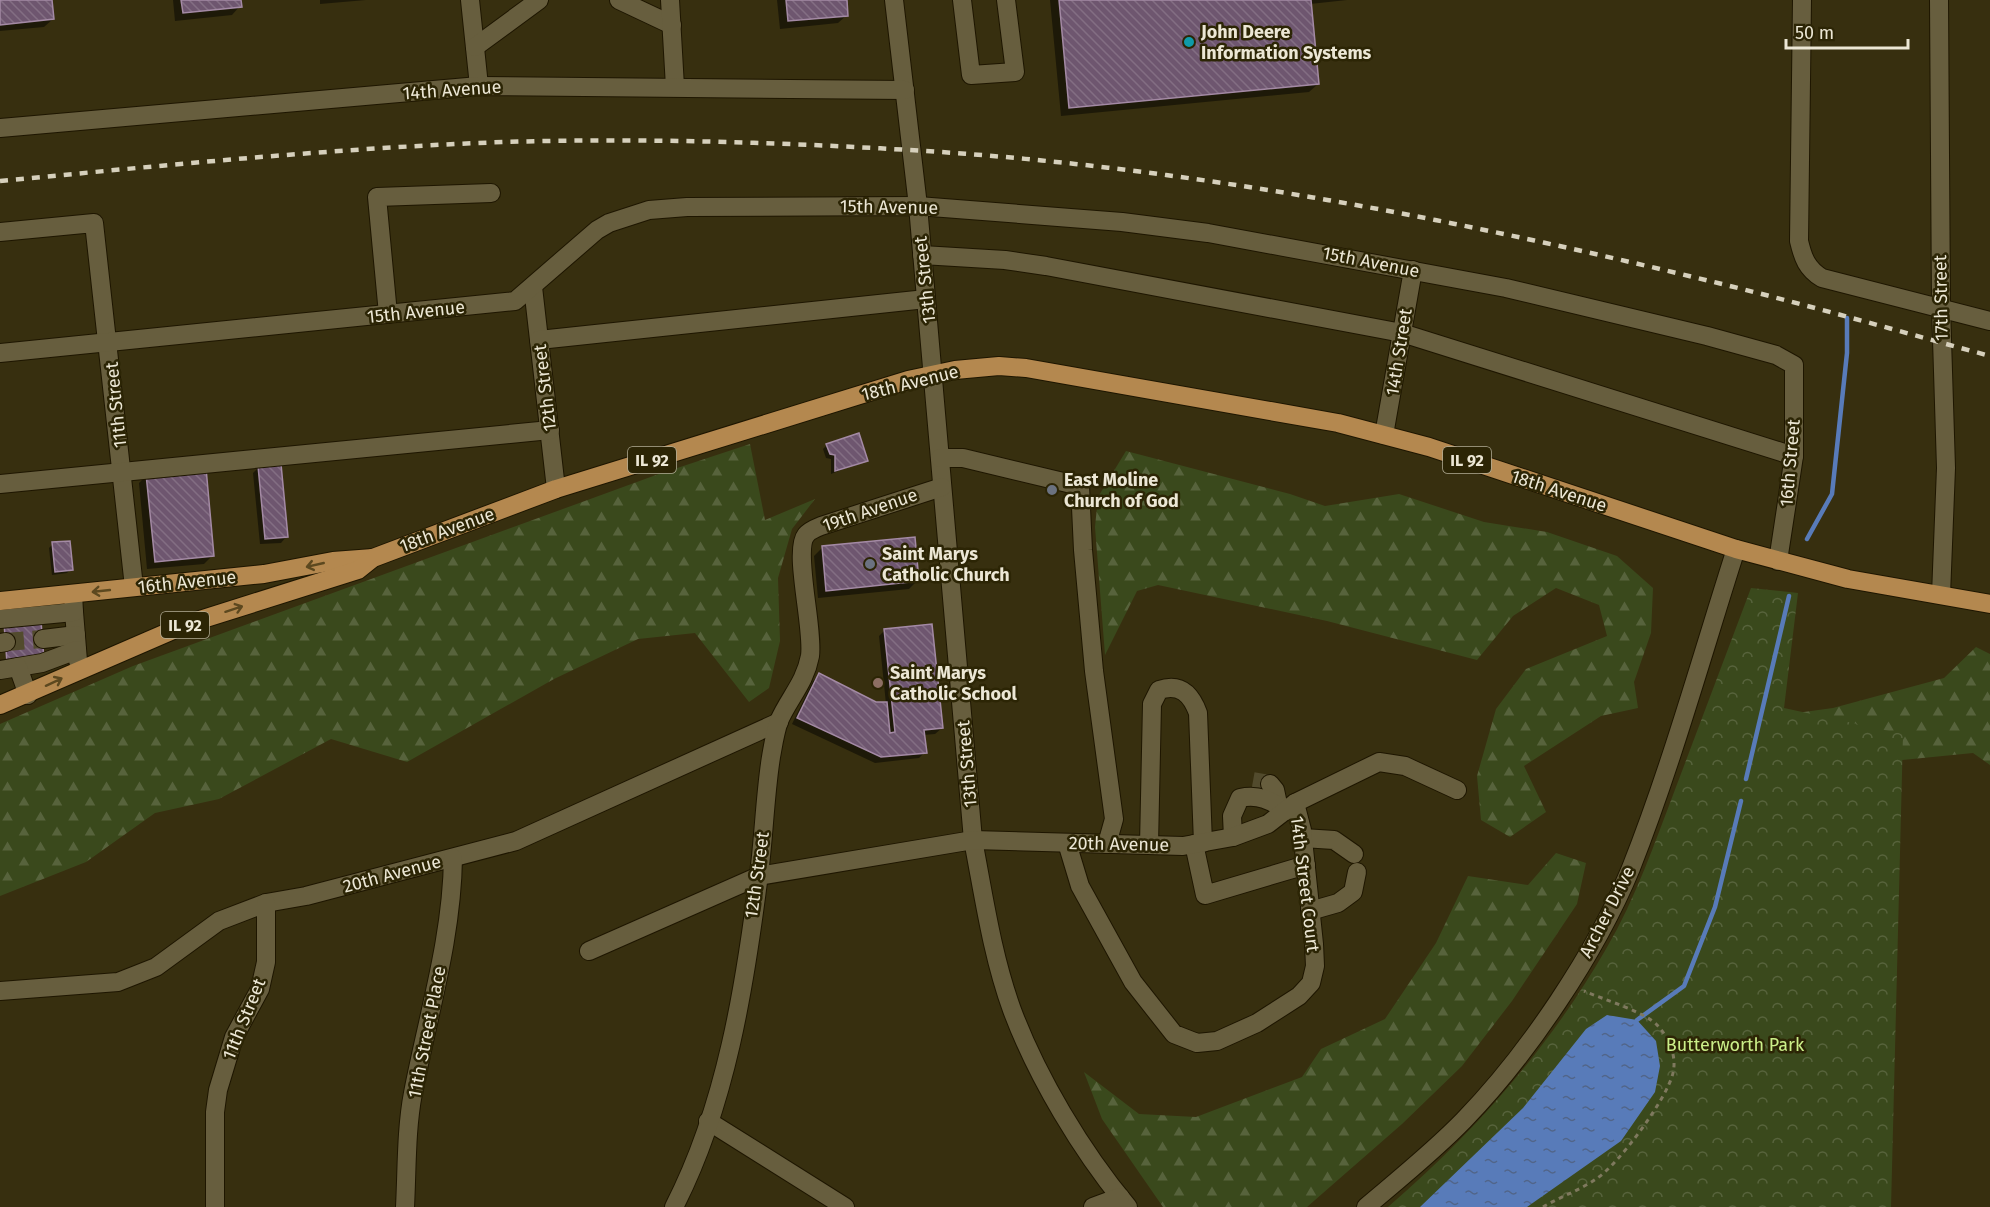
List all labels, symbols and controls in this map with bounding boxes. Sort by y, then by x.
scale bar [1786,12,1908,50]
place label: John Deere Information Systems [1200,21,1372,64]
text: 50 m [1795,22,1834,44]
marker: John Deere Information Systems [1182,35,1196,49]
street label: 14th Avenue [402,76,502,104]
street label: 15th Avenue [840,195,938,219]
street label: 13th Street [909,235,941,325]
street label: 15th Avenue [1321,242,1421,282]
street label: 17th Street [1929,254,1953,341]
street label: 15th Avenue [366,296,466,328]
street label: 14th Street [1381,306,1417,397]
street label: 12th Street [529,343,561,433]
street label: 18th Avenue [859,360,961,406]
street label: 11th Street [101,361,131,449]
street label: 16th Street [1775,418,1805,508]
road number: IL 92 [628,447,676,473]
road number: IL 92 [1443,447,1491,473]
street label: 18th Avenue [1508,465,1610,517]
place label: East Moline Church of God [1064,469,1179,512]
marker: East Moline Church of God [1045,483,1059,497]
street label: 19th Avenue [820,484,920,536]
street label: 18th Avenue [397,503,497,557]
place label: Saint Marys Catholic Church [882,543,1010,586]
marker: Saint Marys Catholic Church [863,557,877,571]
one-way arrow [306,559,325,571]
street label: 16th Avenue [137,566,237,598]
one-way arrow [92,586,111,597]
one-way arrow [224,603,243,614]
road number: IL 92 [161,612,209,638]
place label: Saint Marys Catholic School [890,662,1018,705]
one-way arrow [44,676,62,688]
marker: Saint Marys Catholic School [871,676,885,690]
street label: 13th Street [952,719,982,809]
street label: 14th Street Court [1286,815,1324,954]
street label: 12th Street [740,830,774,920]
street label: 20th Avenue [1069,832,1169,856]
street label: 20th Avenue [341,850,443,898]
street label: Archer Drive [1575,863,1639,961]
street label: 11th Street Place [403,964,451,1100]
street label: 11th Street [218,975,270,1063]
park label: Butterworth Park [1666,1034,1805,1056]

